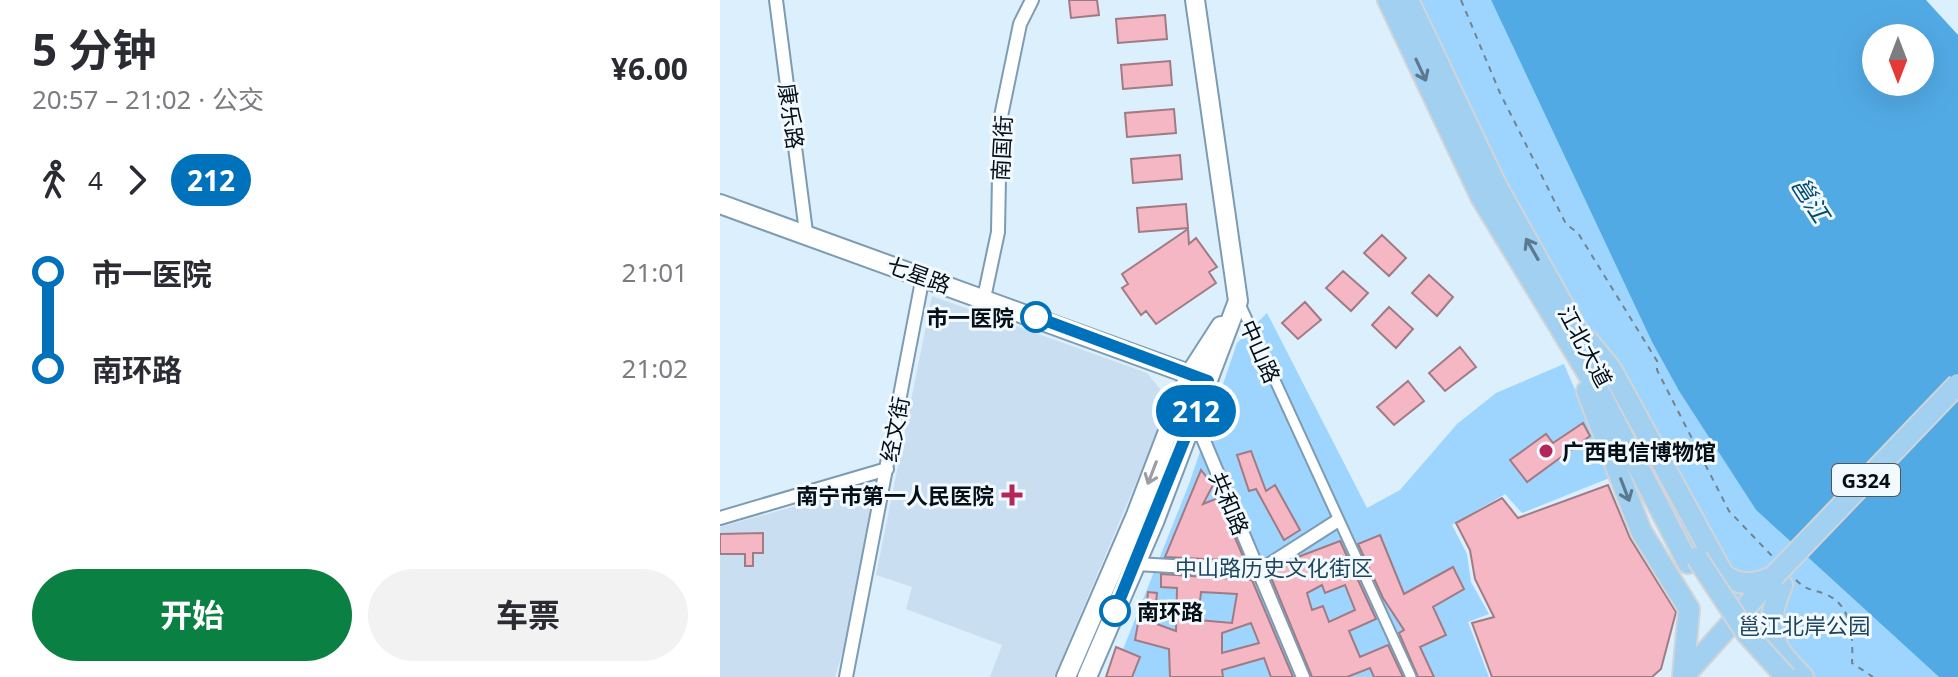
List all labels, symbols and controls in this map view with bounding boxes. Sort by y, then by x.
text: 5 分钟 [32,19,157,79]
north arrow [1862,24,1934,96]
map controls [1862,24,1934,96]
text: ¥6.00 [611,48,688,89]
one-way arrow [1414,58,1429,82]
text: 20:57 – 21:02 · 公交 [32,81,264,117]
street label: 康乐路 [773,81,811,151]
street label: 南国街 [984,114,1018,182]
icon: walk [32,158,76,202]
icon: forward [115,158,159,202]
text: 212 [187,161,235,199]
text: 4 [88,162,103,198]
water label: 邕江 [1784,170,1840,231]
one-way arrow [1524,238,1540,261]
street label: 七星路 [883,249,955,299]
text: 市一医院 [92,253,212,294]
text: 21:01 [622,254,688,290]
street label: 江北大道 [1552,300,1620,392]
place label: 市一医院 [926,302,1014,332]
marker: 市一医院 [1021,302,1051,332]
street label: 中山路 [1234,315,1288,387]
text: 南环路 [92,349,182,390]
text: 21:02 [622,350,688,386]
line badge: 212 [1150,385,1242,437]
text: 212 [1172,392,1220,430]
street label: 经文街 [873,394,915,464]
place label: 广西电信博物馆 [1562,436,1716,466]
marker: 广西电信博物馆 [1537,442,1555,460]
one-way arrow [1144,460,1158,485]
road number: G324 [1832,464,1900,496]
street label: 共和路 [1203,467,1257,539]
one-way arrow [1619,477,1633,502]
place label: 南宁市第一人民医院 [796,480,994,510]
marker: 南宁市第一人民医院 [1001,484,1023,506]
park label: 中山路历史文化街区 [1175,552,1373,582]
button: 开始 [32,569,352,661]
button: 车票 [368,569,688,661]
marker: 南环路 [1100,596,1130,626]
place label: 南环路 [1137,596,1203,626]
park label: 邕江北岸公园 [1738,610,1870,640]

